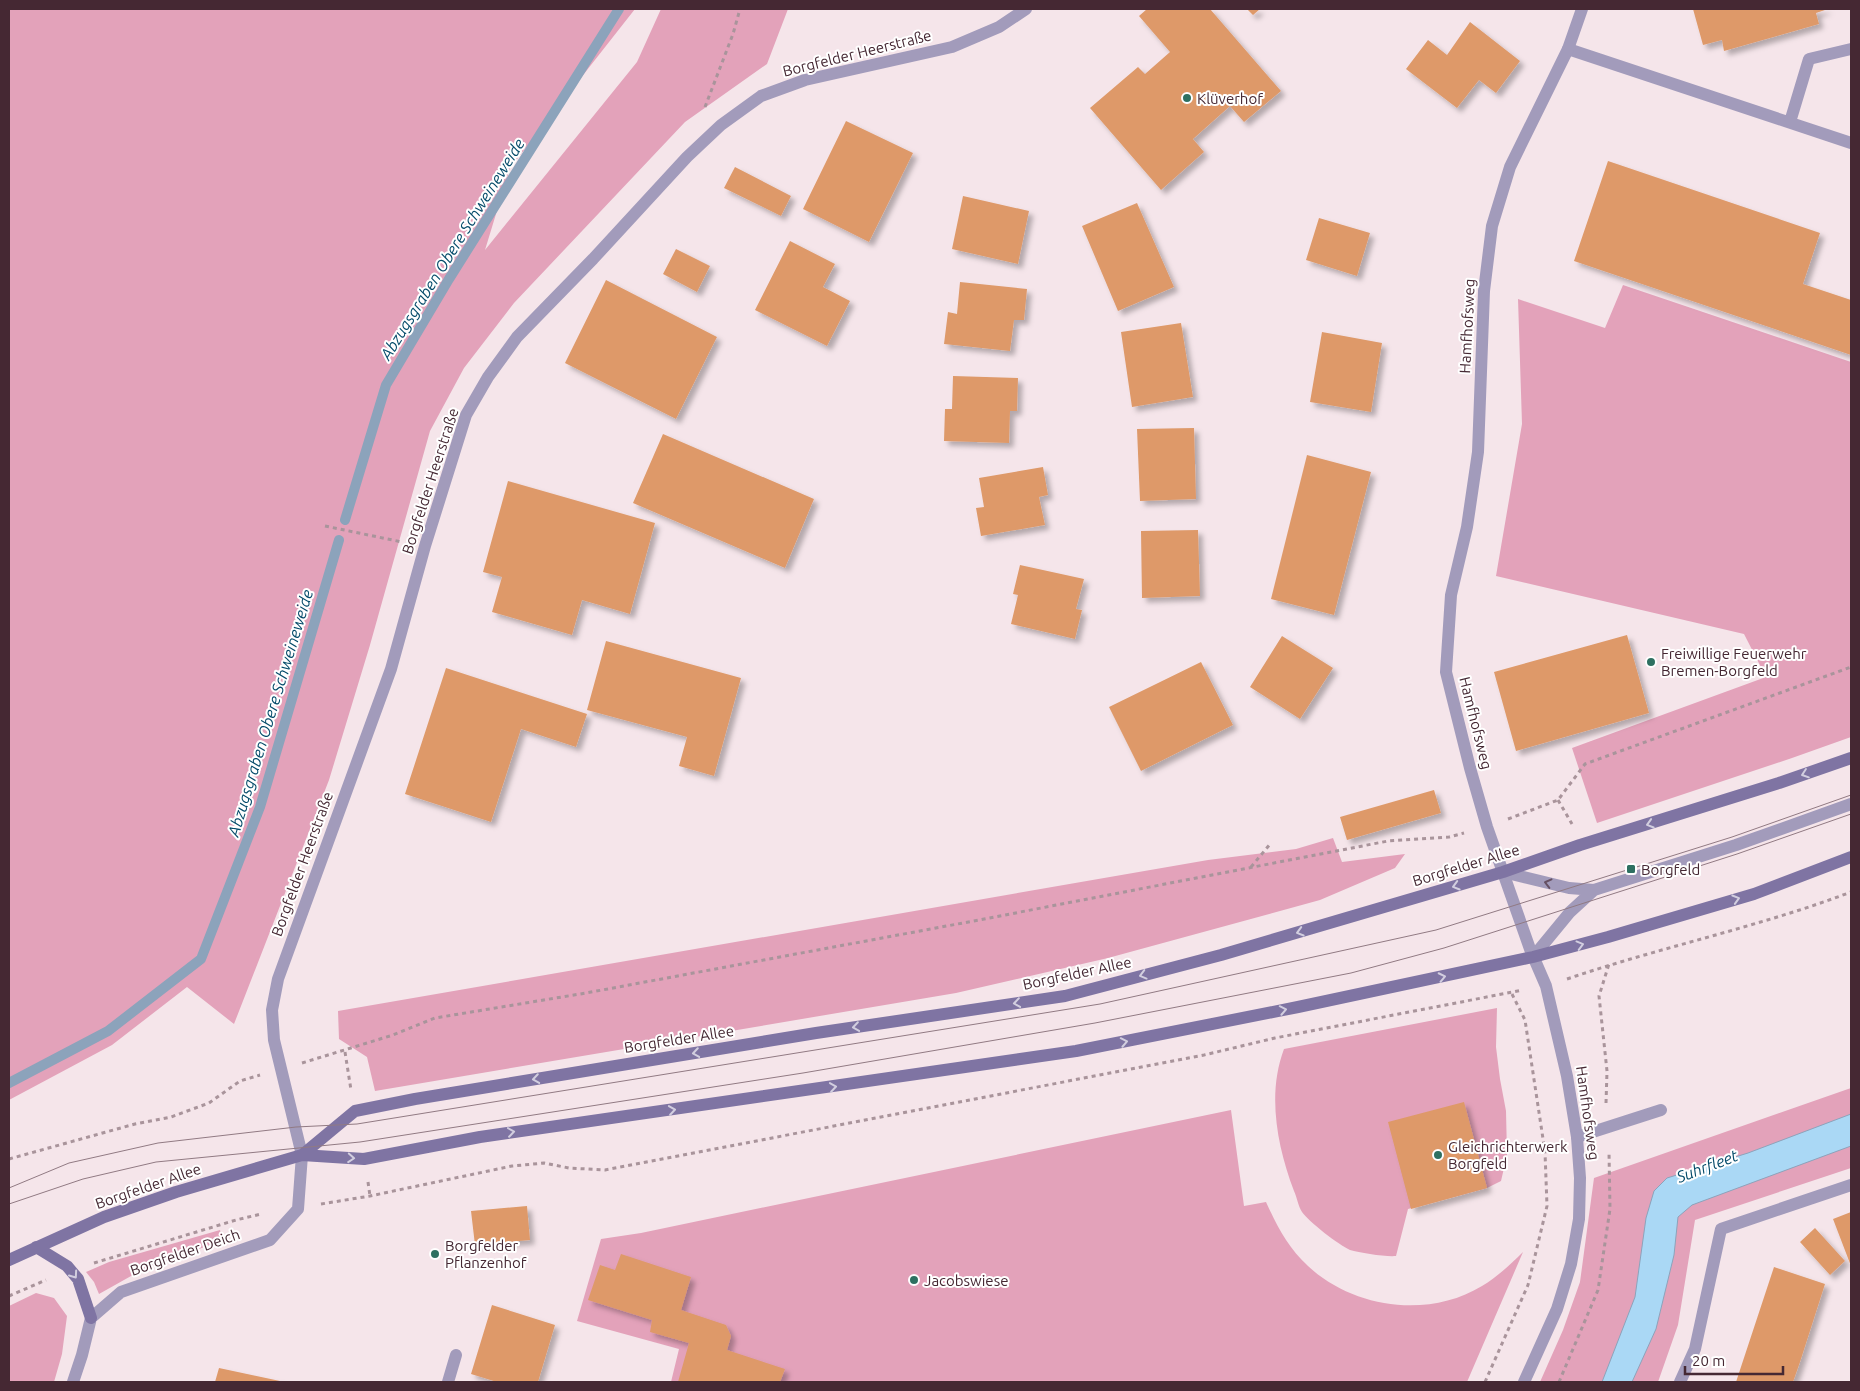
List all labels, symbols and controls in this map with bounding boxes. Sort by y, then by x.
street label: Borgfelder Heerstraße [781,26,933,80]
place label: Klüverhof [1197,90,1263,107]
marker: Klüverhof [1181,92,1193,104]
water label: Abzugsgraben Obere Schweineweide [376,135,528,364]
street label: Hamfhofsweg [1456,278,1478,374]
street label: Borgfelder Heerstraße [398,406,462,556]
water label: Abzugsgraben Obere Schweineweide [224,587,316,839]
place label: Freiwillige Feuerwehr Bremen-Borgfeld [1661,645,1807,679]
marker: Freiwillige Feuerwehr Bremen-Borgfeld [1645,656,1657,668]
street label: Hamfhofsweg [1456,675,1496,771]
one-way arrow [1801,768,1810,778]
street label: Borgfelder Heerstraße [268,789,336,939]
one-way arrow [1647,818,1655,828]
street label: Borgfelder Allee [1411,841,1521,889]
place label: Borgfeld [1641,861,1700,878]
marker: Borgfeld [1625,863,1637,875]
one-way arrow [1544,878,1553,889]
one-way arrow [1451,880,1460,891]
one-way arrow [1731,895,1739,905]
one-way arrow [1296,926,1305,936]
one-way arrow [1575,940,1583,950]
street label: Borgfelder Allee [1021,953,1133,993]
one-way arrow [1140,970,1148,980]
one-way arrow [1438,972,1446,982]
one-way arrow [1013,997,1021,1008]
one-way arrow [1279,1006,1287,1016]
one-way arrow [852,1021,860,1032]
street label: Borgfelder Allee [623,1022,735,1056]
one-way arrow [1119,1037,1128,1047]
one-way arrow [692,1047,700,1057]
street label: Hamfhofsweg [1573,1065,1603,1161]
one-way arrow [531,1073,540,1083]
one-way arrow [829,1082,837,1093]
one-way arrow [668,1105,676,1116]
one-way arrow [507,1127,515,1138]
place label: Gleichrichterwerk Borgfeld [1448,1138,1568,1172]
water label: Suhrfleet [1673,1146,1741,1187]
marker: Gleichrichterwerk Borgfeld [1432,1149,1444,1161]
one-way arrow [347,1153,355,1164]
street label: Borgfelder Allee [93,1160,203,1212]
street label: Borgfelder Deich [128,1225,242,1279]
place label: Borgfelder Pflanzenhof [445,1237,527,1271]
marker: Borgfelder Pflanzenhof [429,1248,441,1260]
one-way arrow [68,1269,77,1279]
place label: Jacobswiese [924,1272,1008,1289]
marker: Jacobswiese [908,1274,920,1286]
scale bar [1685,1344,1782,1376]
text: 20 m [1692,1352,1725,1369]

